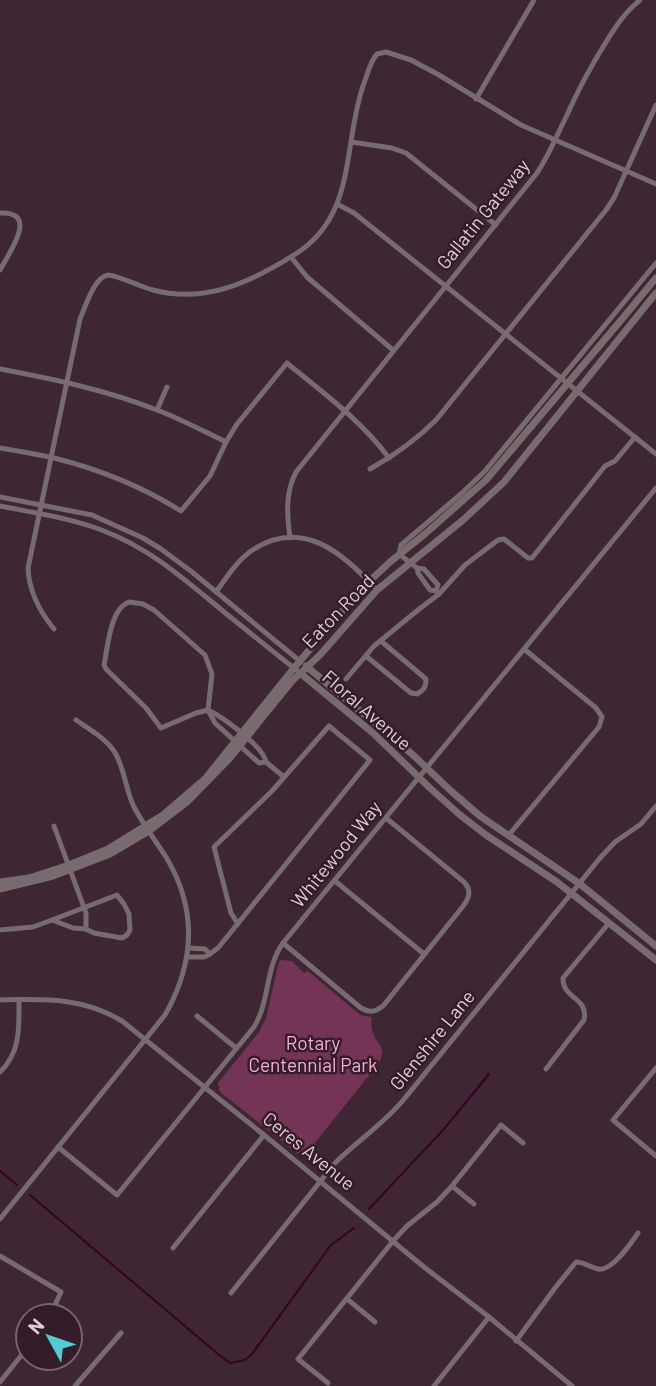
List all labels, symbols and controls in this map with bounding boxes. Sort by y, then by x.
street label: Gallatin Gateway [431,154,534,273]
street label: Eaton Road [297,569,379,653]
street label: Floral Avenue [318,665,417,755]
street label: Whitewood Way [286,795,386,912]
street label: Glenshire Lane [384,985,479,1094]
park label: Rotary Centennial Park [248,1031,378,1076]
street label: Ceres Avenue [259,1107,360,1195]
north arrow [14,1302,84,1372]
text: N [23,1314,48,1338]

